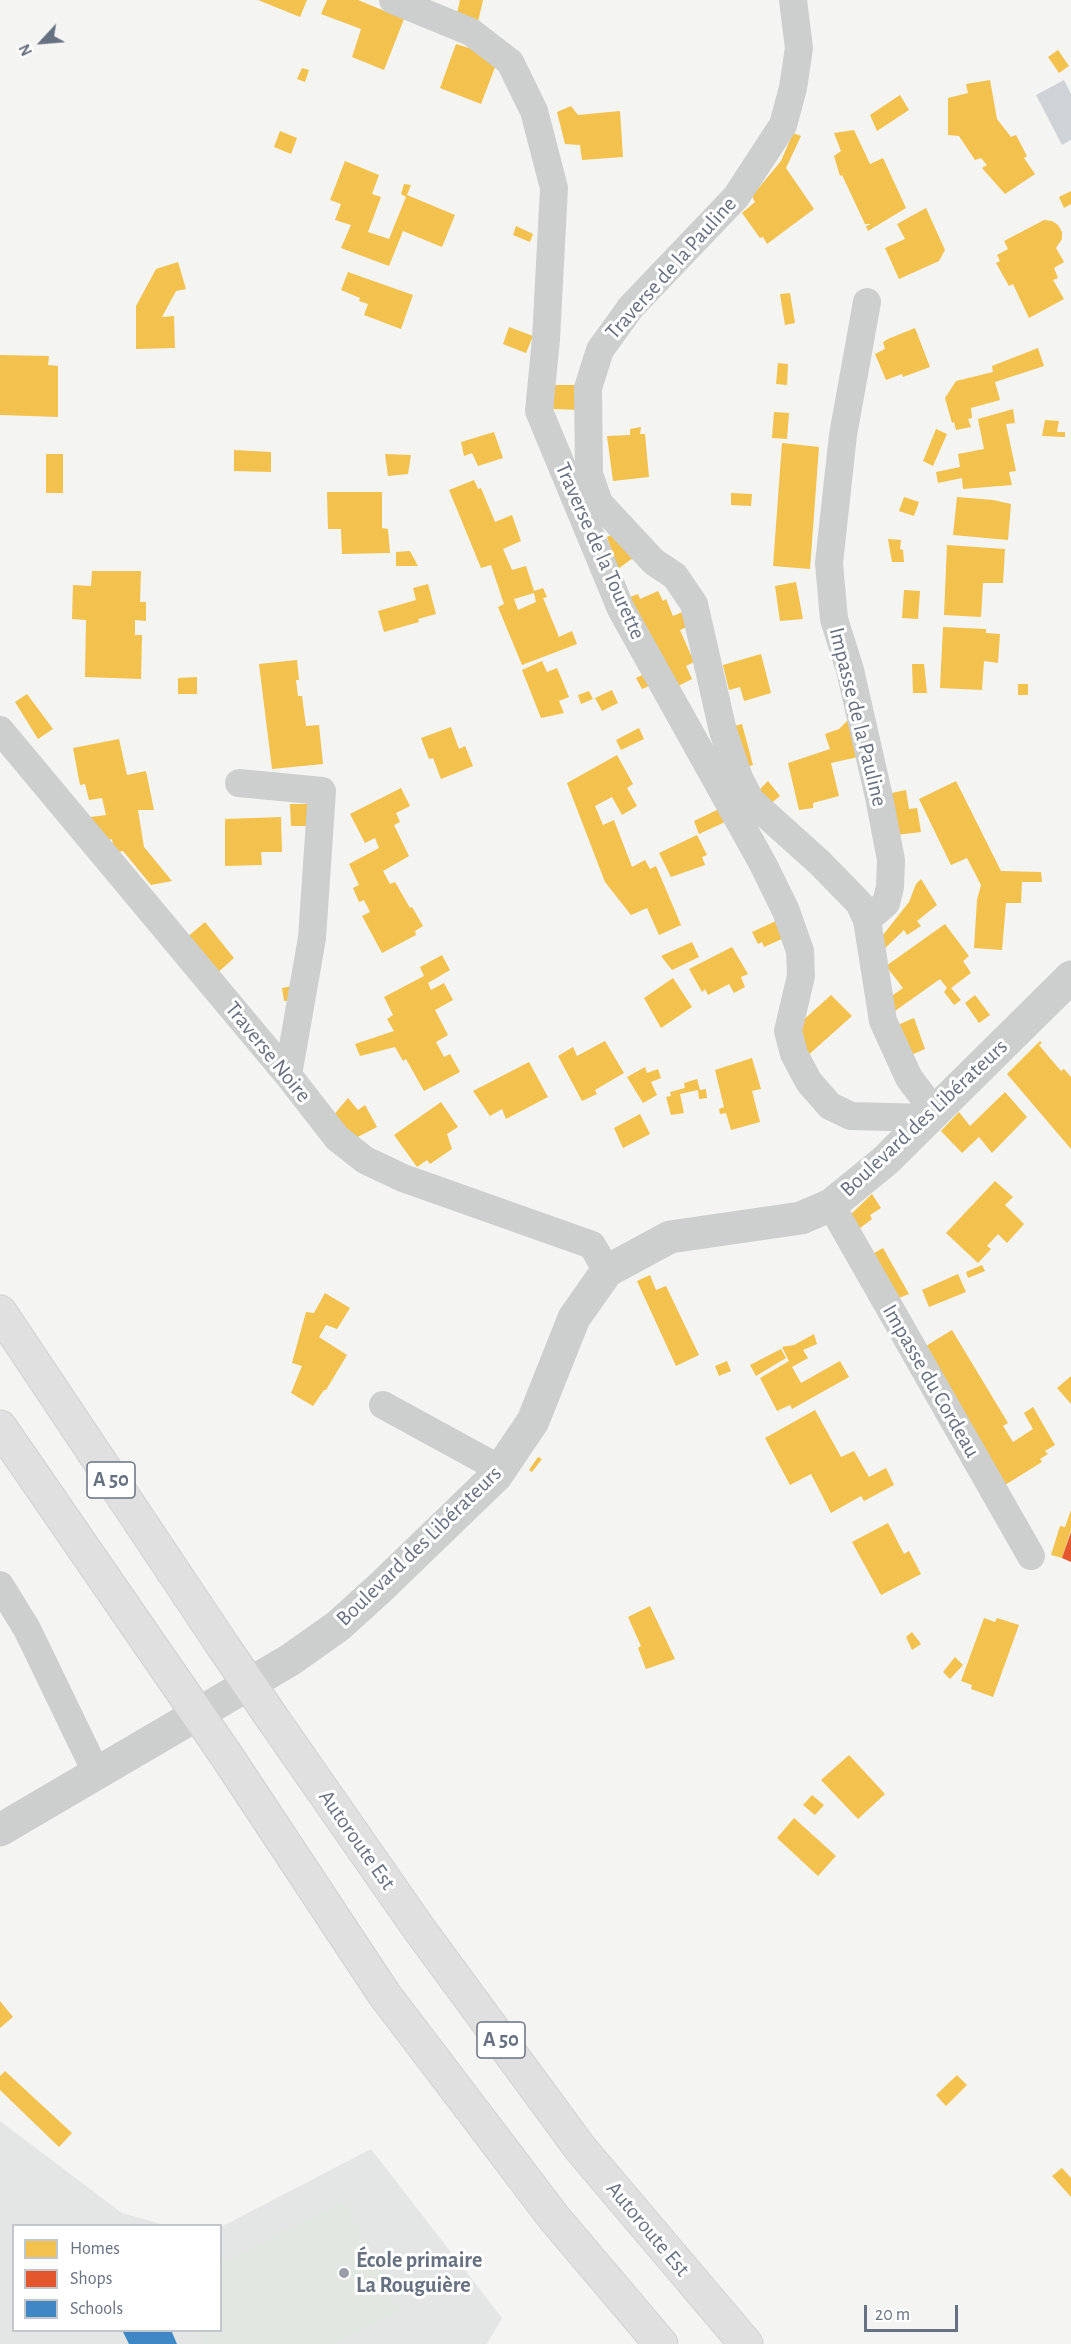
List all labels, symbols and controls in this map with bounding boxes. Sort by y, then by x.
north arrow [12,12,72,72]
text: N [16,41,35,58]
street label: Traverse de la Pauline [600,191,742,345]
street label: Traverse de la Tourette [549,458,651,644]
street label: Impasse de la Pauline [823,625,893,809]
street label: Traverse Noire [219,996,317,1108]
street label: Boulevard des Libérateurs [835,1033,1013,1203]
street label: Impasse du Cordeau [876,1300,986,1462]
street label: Boulevard des Libérateurs [331,1460,507,1632]
road number: A 50 [87,1462,135,1498]
street label: Autoroute Est [313,1785,401,1895]
road number: A 50 [477,2022,525,2058]
street label: Autoroute Est [601,2176,695,2282]
legend [12,2224,222,2332]
text: Homes [70,2240,120,2258]
place label: École primaire La Rouguière [356,2247,482,2298]
marker: École primaire La Rouguière [337,2266,351,2280]
text: Shops [70,2270,112,2288]
scale bar [867,2293,962,2331]
text: Schools [70,2300,123,2318]
text: 20 m [875,2306,910,2324]

